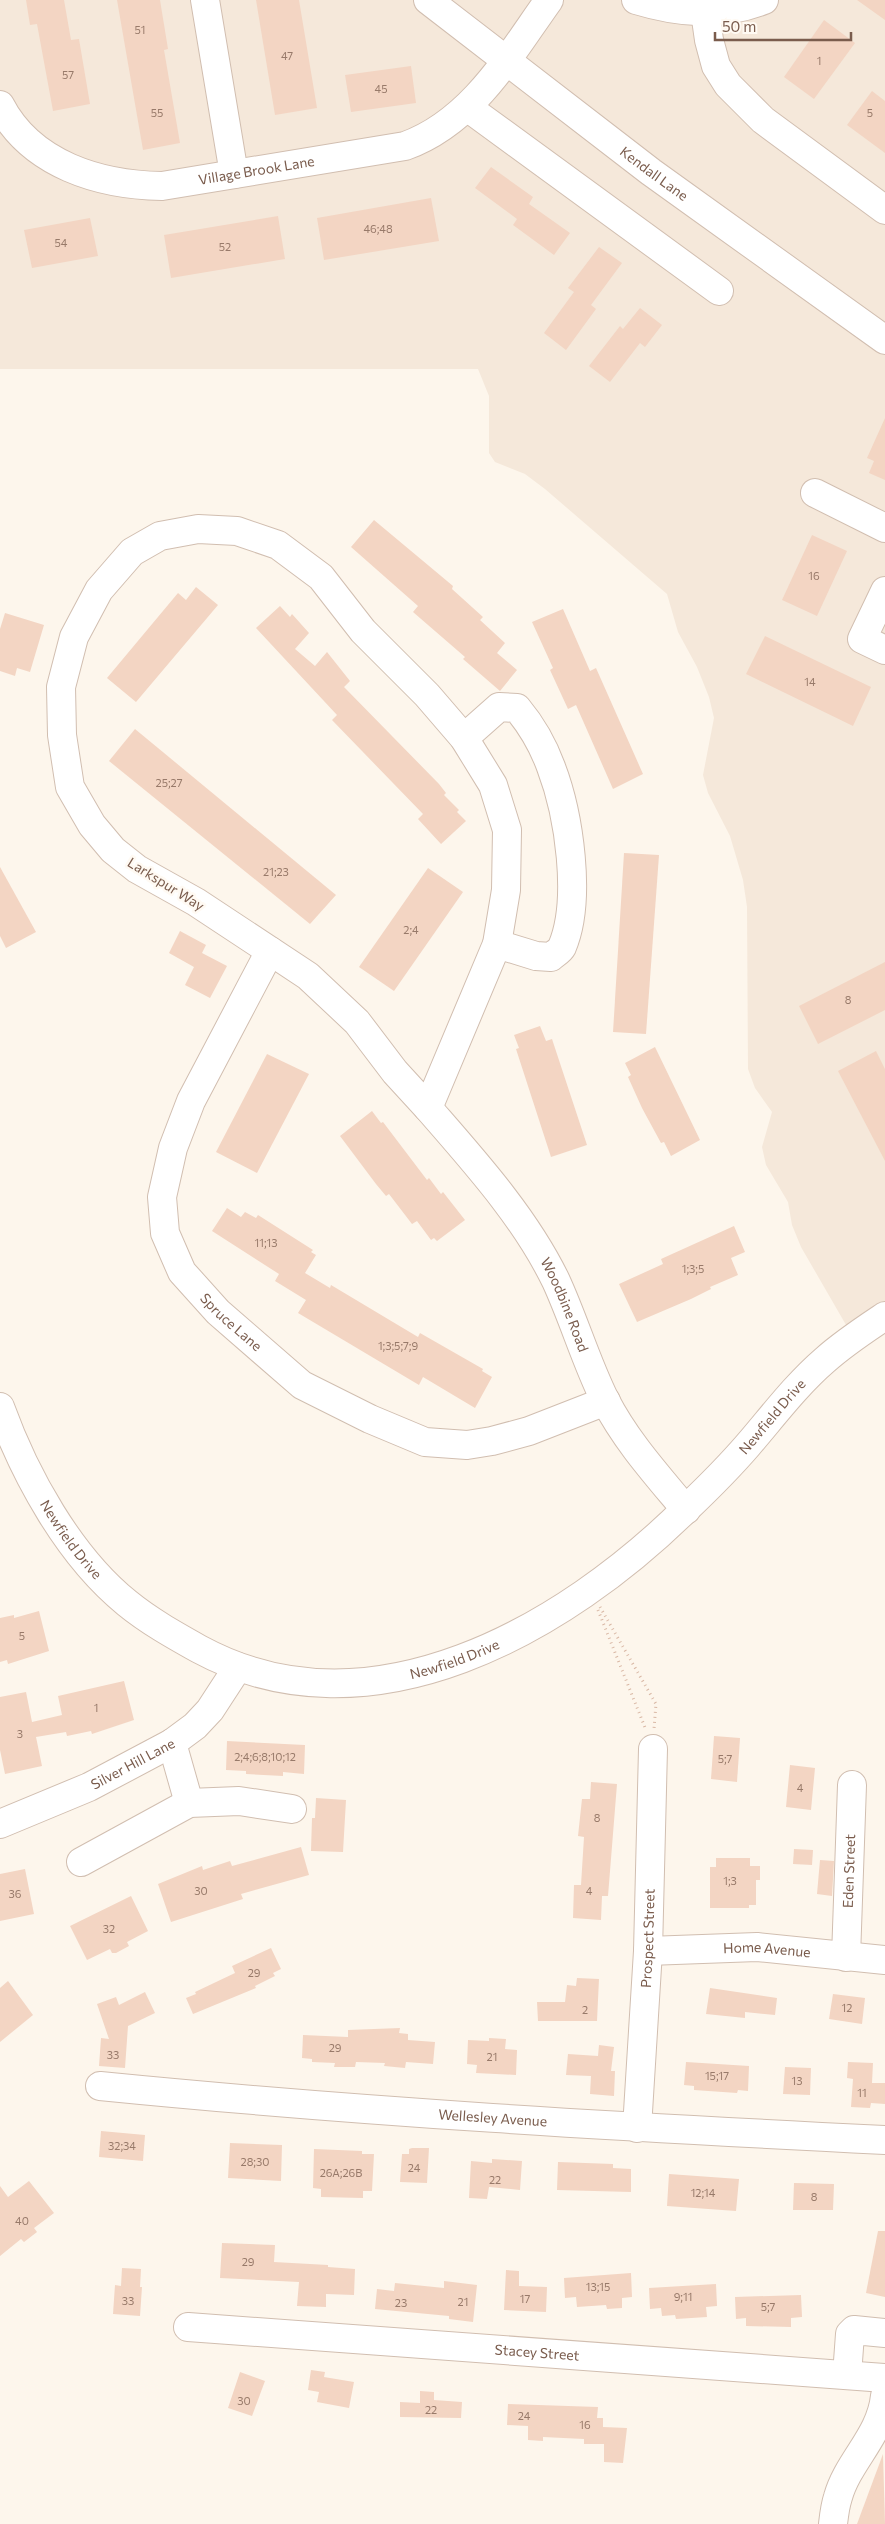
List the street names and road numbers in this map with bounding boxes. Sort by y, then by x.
street label: Kendall Lane [617,142,692,204]
street label: Village Brook Lane [197,152,316,188]
street label: Larkspur Way [125,853,208,914]
street label: Woodbine Road [537,1254,592,1354]
street label: Spruce Lane [197,1289,266,1354]
street label: Newfield Drive [735,1375,809,1458]
street label: Newfield Drive [37,1497,106,1582]
street label: Newfield Drive [408,1635,502,1682]
street label: Silver Hill Lane [88,1734,178,1793]
street label: Eden Street [839,1833,858,1908]
street label: Prospect Street [637,1888,658,1988]
street label: Home Avenue [723,1938,812,1960]
street label: Wellesley Avenue [438,2105,548,2129]
street label: Stacey Street [494,2340,580,2364]

